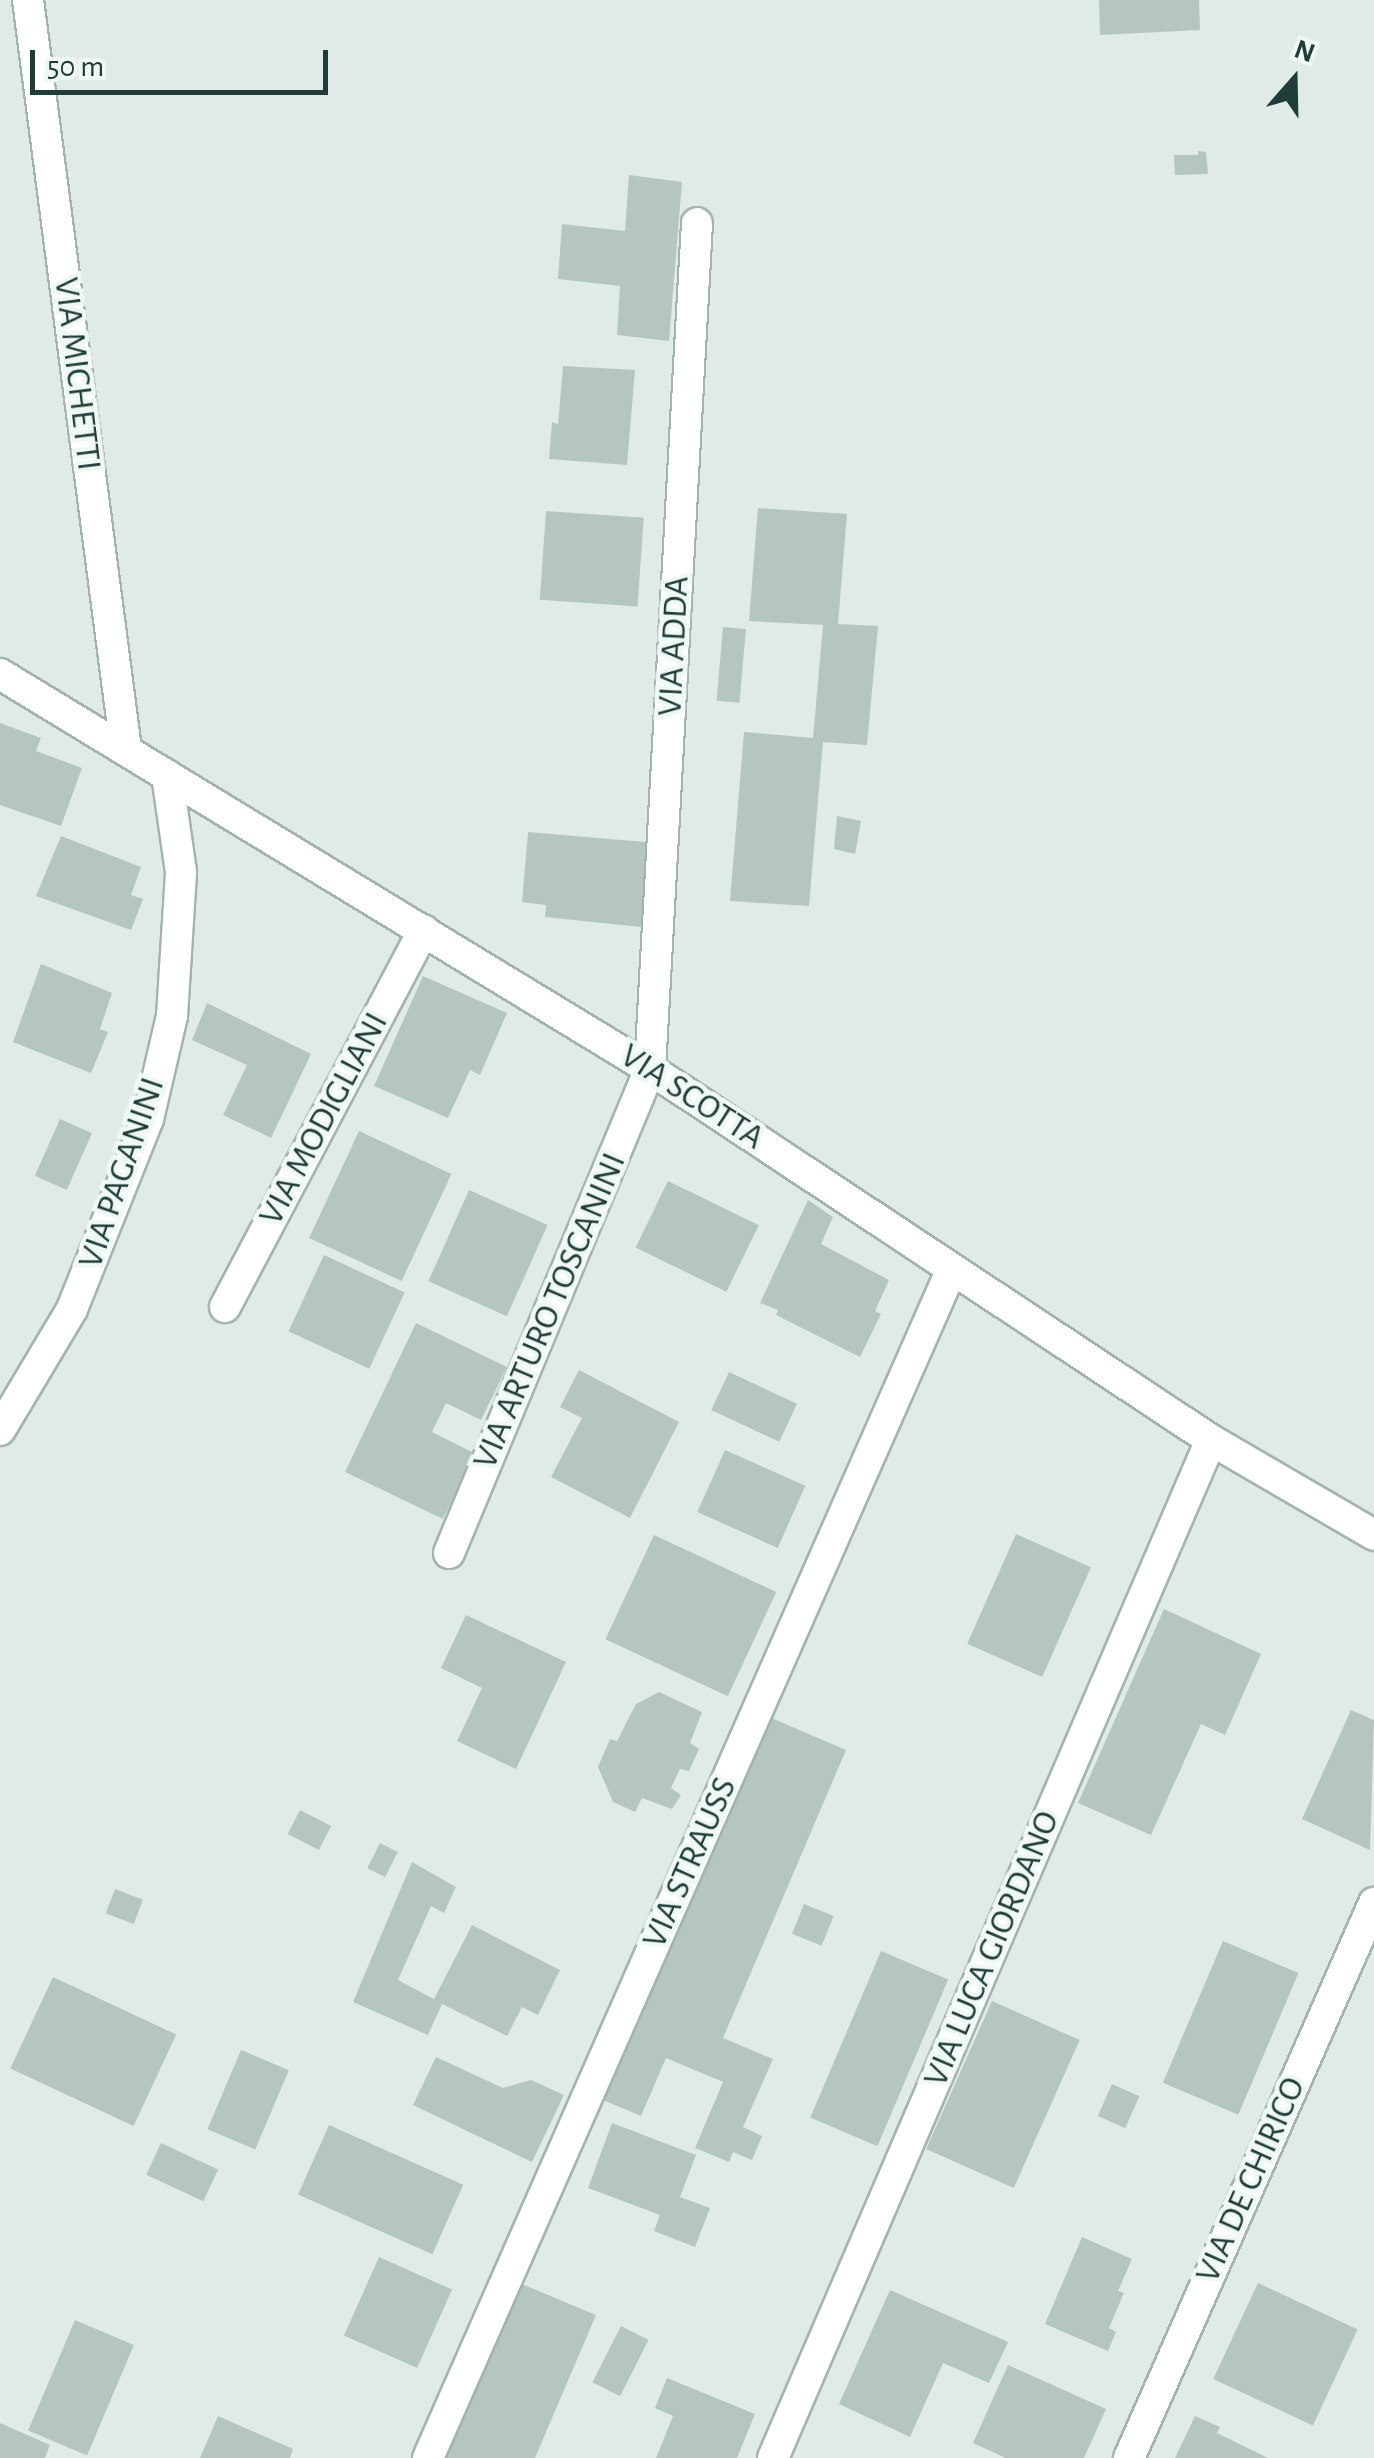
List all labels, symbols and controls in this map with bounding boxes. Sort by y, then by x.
scale bar [35,30,332,92]
north arrow [1244,30,1344,130]
text: N [1290,35,1318,68]
text: 50 m [47,52,104,82]
street label: VIA MICHETTI [44,275,110,473]
street label: VIA ADDA [649,575,699,717]
street label: VIA MODIGLIANI [250,1005,398,1233]
street label: VIA SCOTTA [612,1035,772,1159]
street label: VIA PAGANINI [70,1072,174,1274]
street label: VIA ARTURO TOSCANINI [464,1147,636,1475]
street label: VIA STRAUSS [634,1771,746,1955]
street label: VIA LUCA GIORDANO [915,1805,1069,2093]
street label: VIA DE CHIRICO [1187,2071,1315,2289]

